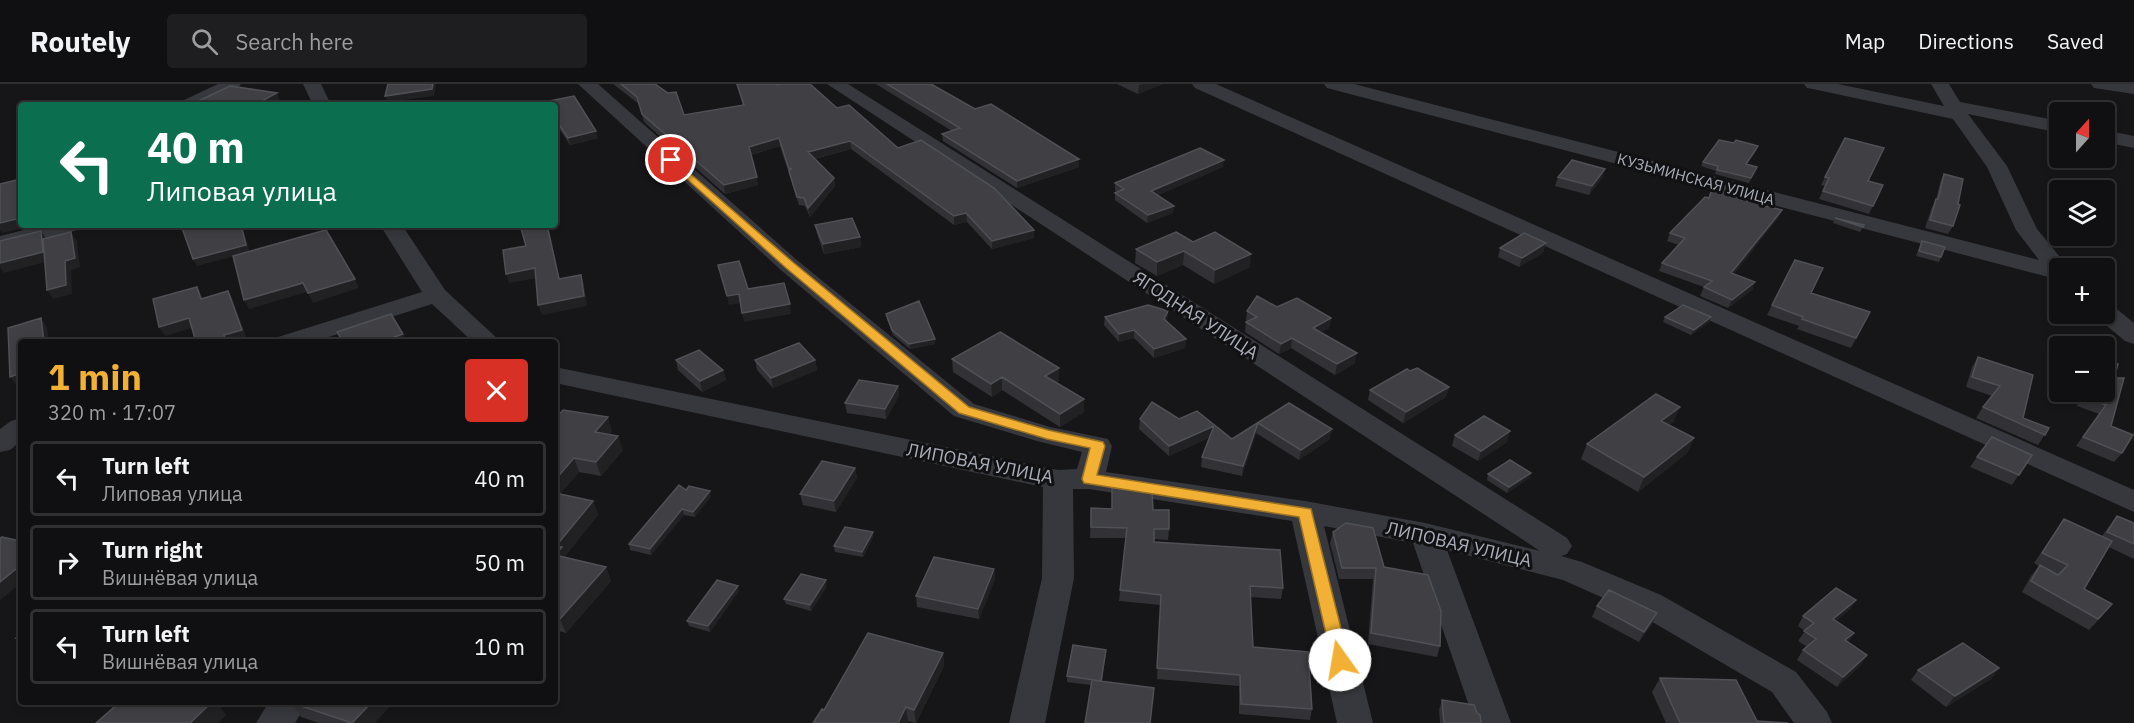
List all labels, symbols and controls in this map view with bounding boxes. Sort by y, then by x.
search box [167,14,587,68]
text: Routely [30,23,131,60]
icon: search [188,25,221,58]
text: Search here [236,27,354,56]
text: Map [1845,27,1885,55]
text: Directions [1918,27,2014,55]
text: Saved [2047,27,2104,55]
north arrow [2049,102,2115,168]
map controls [2049,102,2115,402]
text: 40 m [147,120,245,175]
icon: left [48,126,126,204]
pin [645,134,696,185]
icon: arrive [654,143,687,176]
street label: КУЗЬМИНСКАЯ УЛИЦА [1615,149,1777,209]
text: Липовая улица [147,173,337,208]
button: layers [2049,180,2115,246]
button: + [2049,258,2115,324]
street label: ЯГОДНАЯ УЛИЦА [1129,266,1263,364]
button: − [2049,336,2115,402]
text: 1 min [48,353,142,400]
button: close [465,359,528,422]
text: 320 m · 17:07 [48,399,176,426]
street label: ЛИПОВАЯ УЛИЦА [905,438,1056,489]
text: Turn left [102,451,190,480]
icon: left [51,462,84,495]
text: 40 m [474,464,525,493]
text: Липовая улица [102,480,243,507]
street label: ЛИПОВАЯ УЛИЦА [1384,516,1534,572]
text: Turn right [102,535,203,564]
icon: right [51,546,84,579]
text: 50 m [474,548,525,577]
text: Вишнёвая улица [102,564,258,591]
text: Turn left [102,619,190,648]
position arrow [1308,628,1372,692]
icon: left [51,630,84,663]
text: 10 m [474,632,525,661]
text: Вишнёвая улица [102,648,258,675]

